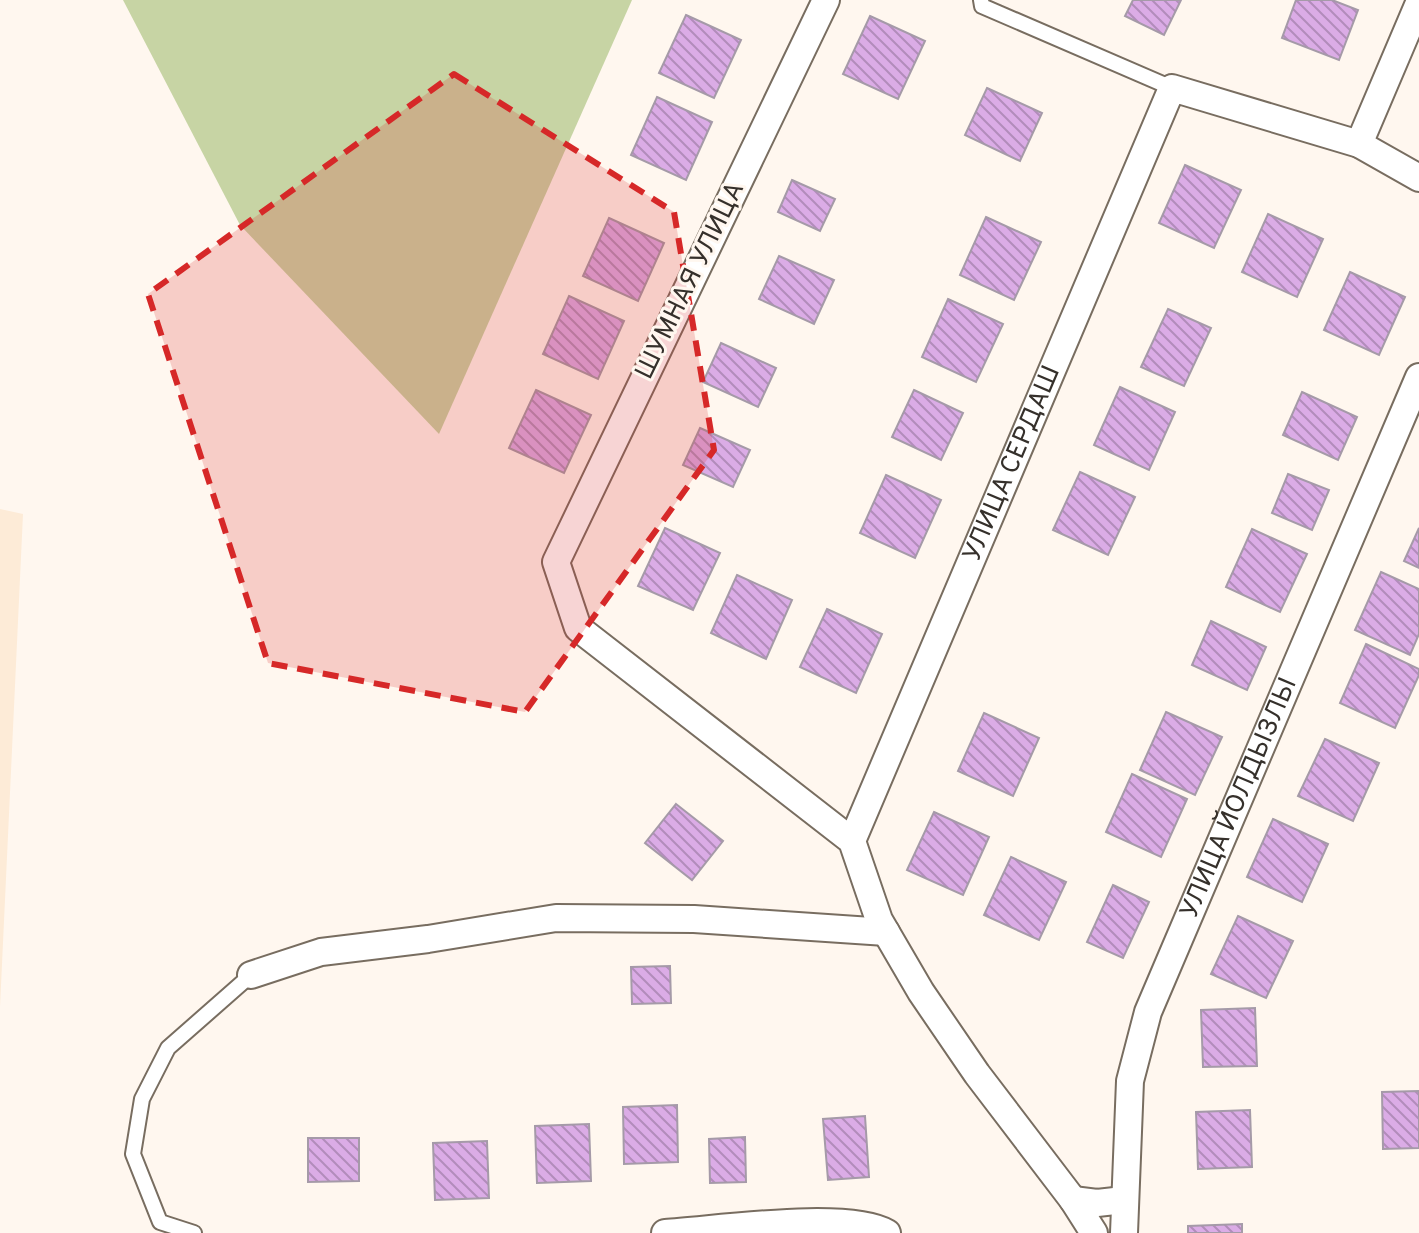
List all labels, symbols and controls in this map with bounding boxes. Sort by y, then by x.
street label: ШУМНАЯ УЛИЦА [629,177,753,385]
street label: УЛИЦА СЕРДАШ [956,361,1069,567]
street label: УЛИЦА ЙОЛДЫЗЛЫ [1173,673,1305,923]

